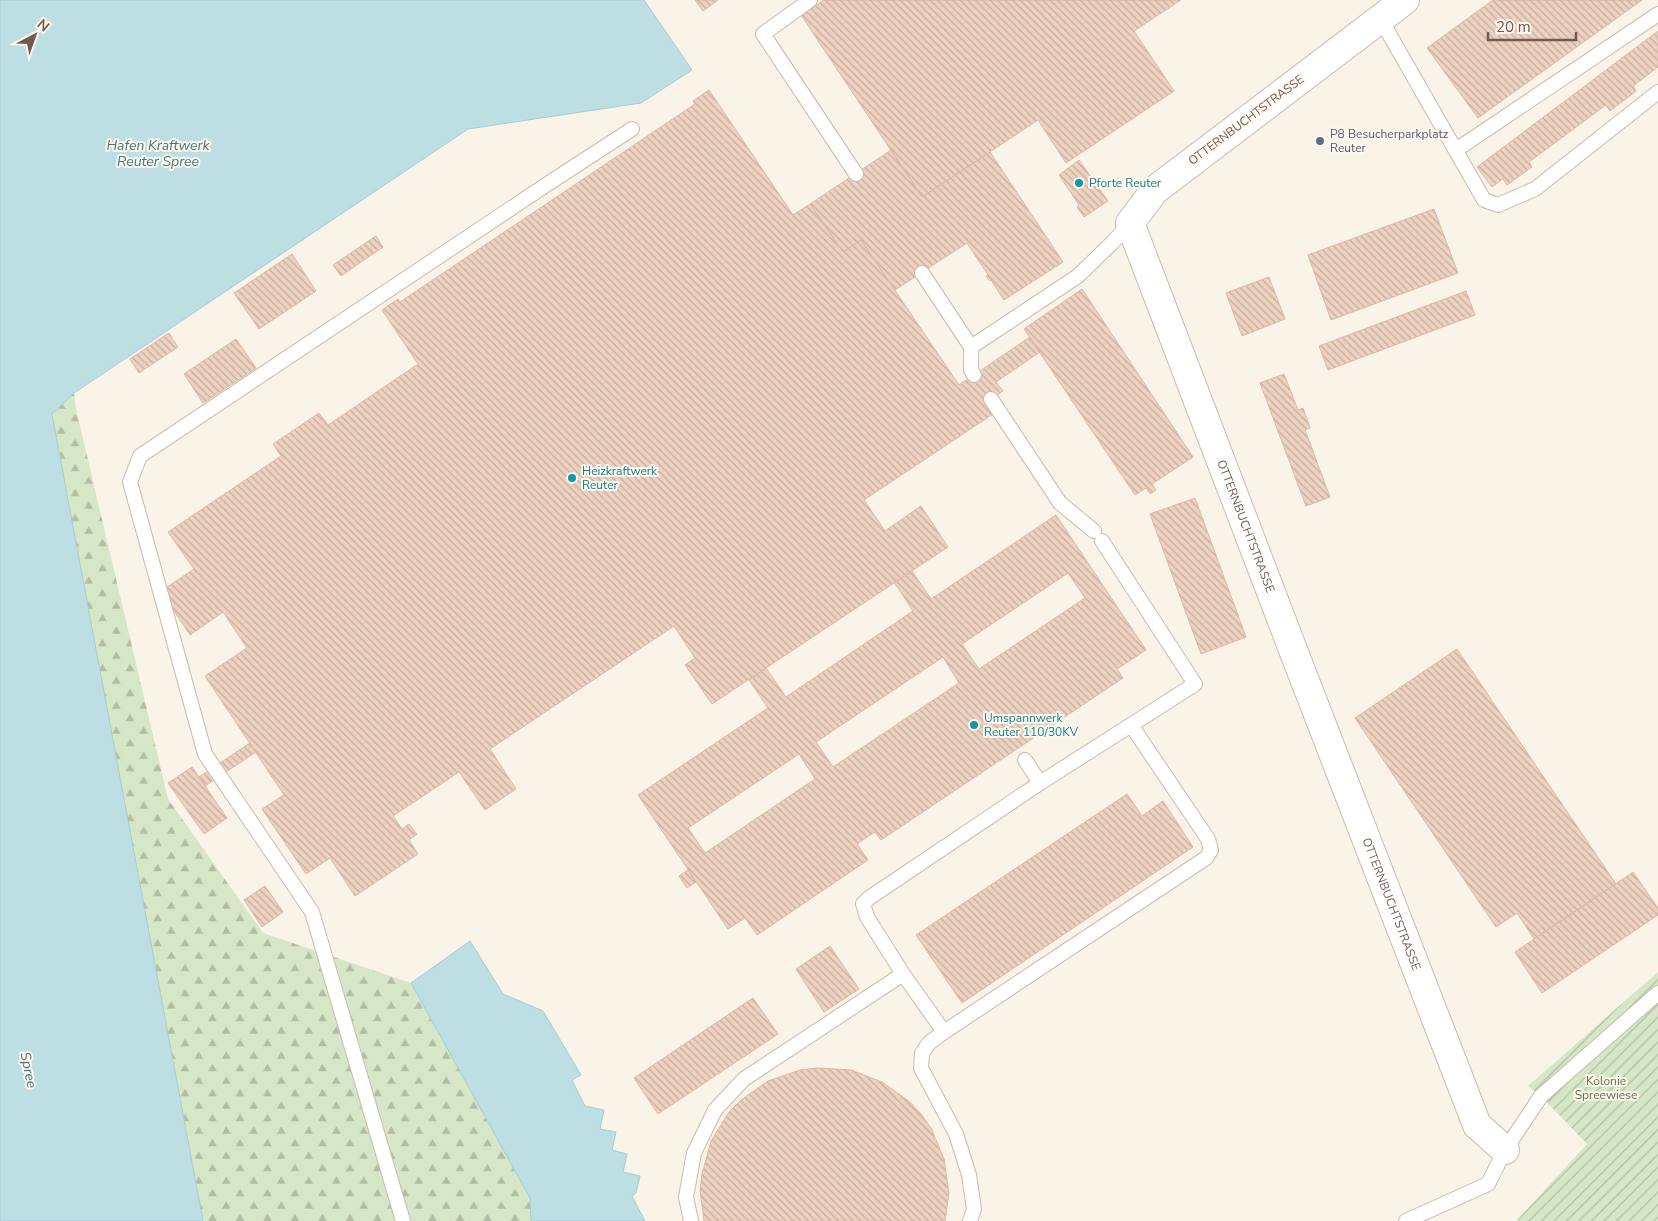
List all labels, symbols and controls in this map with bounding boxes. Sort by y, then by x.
north arrow [10,10,60,60]
scale bar [1488,10,1576,42]
text: N [33,15,53,36]
text: 20 m [1496,17,1531,37]
street label: OTTERNBUCHTSTRASSE [1185,71,1307,169]
place label: P8 Besucherparkplatz Reuter [1330,126,1449,156]
marker: P8 Besucherparkplatz Reuter [1314,135,1326,147]
water label: Hafen Kraftwerk Reuter Spree [106,136,211,171]
place label: Pforte Reuter [1089,175,1162,191]
marker: Pforte Reuter [1073,177,1085,189]
street label: OTTERNBUCHTSTRASSE [1213,457,1278,595]
place label: Heizkraftwerk Reuter [582,463,658,493]
marker: Heizkraftwerk Reuter [566,472,578,484]
place label: Umspannwerk Reuter 110/30KV [984,710,1079,740]
marker: Umspannwerk Reuter 110/30KV [968,719,980,731]
street label: OTTERNBUCHTSTRASSE [1359,835,1424,973]
water label: Spree [16,1050,41,1090]
park label: Kolonie Spreewiese [1575,1073,1637,1103]

